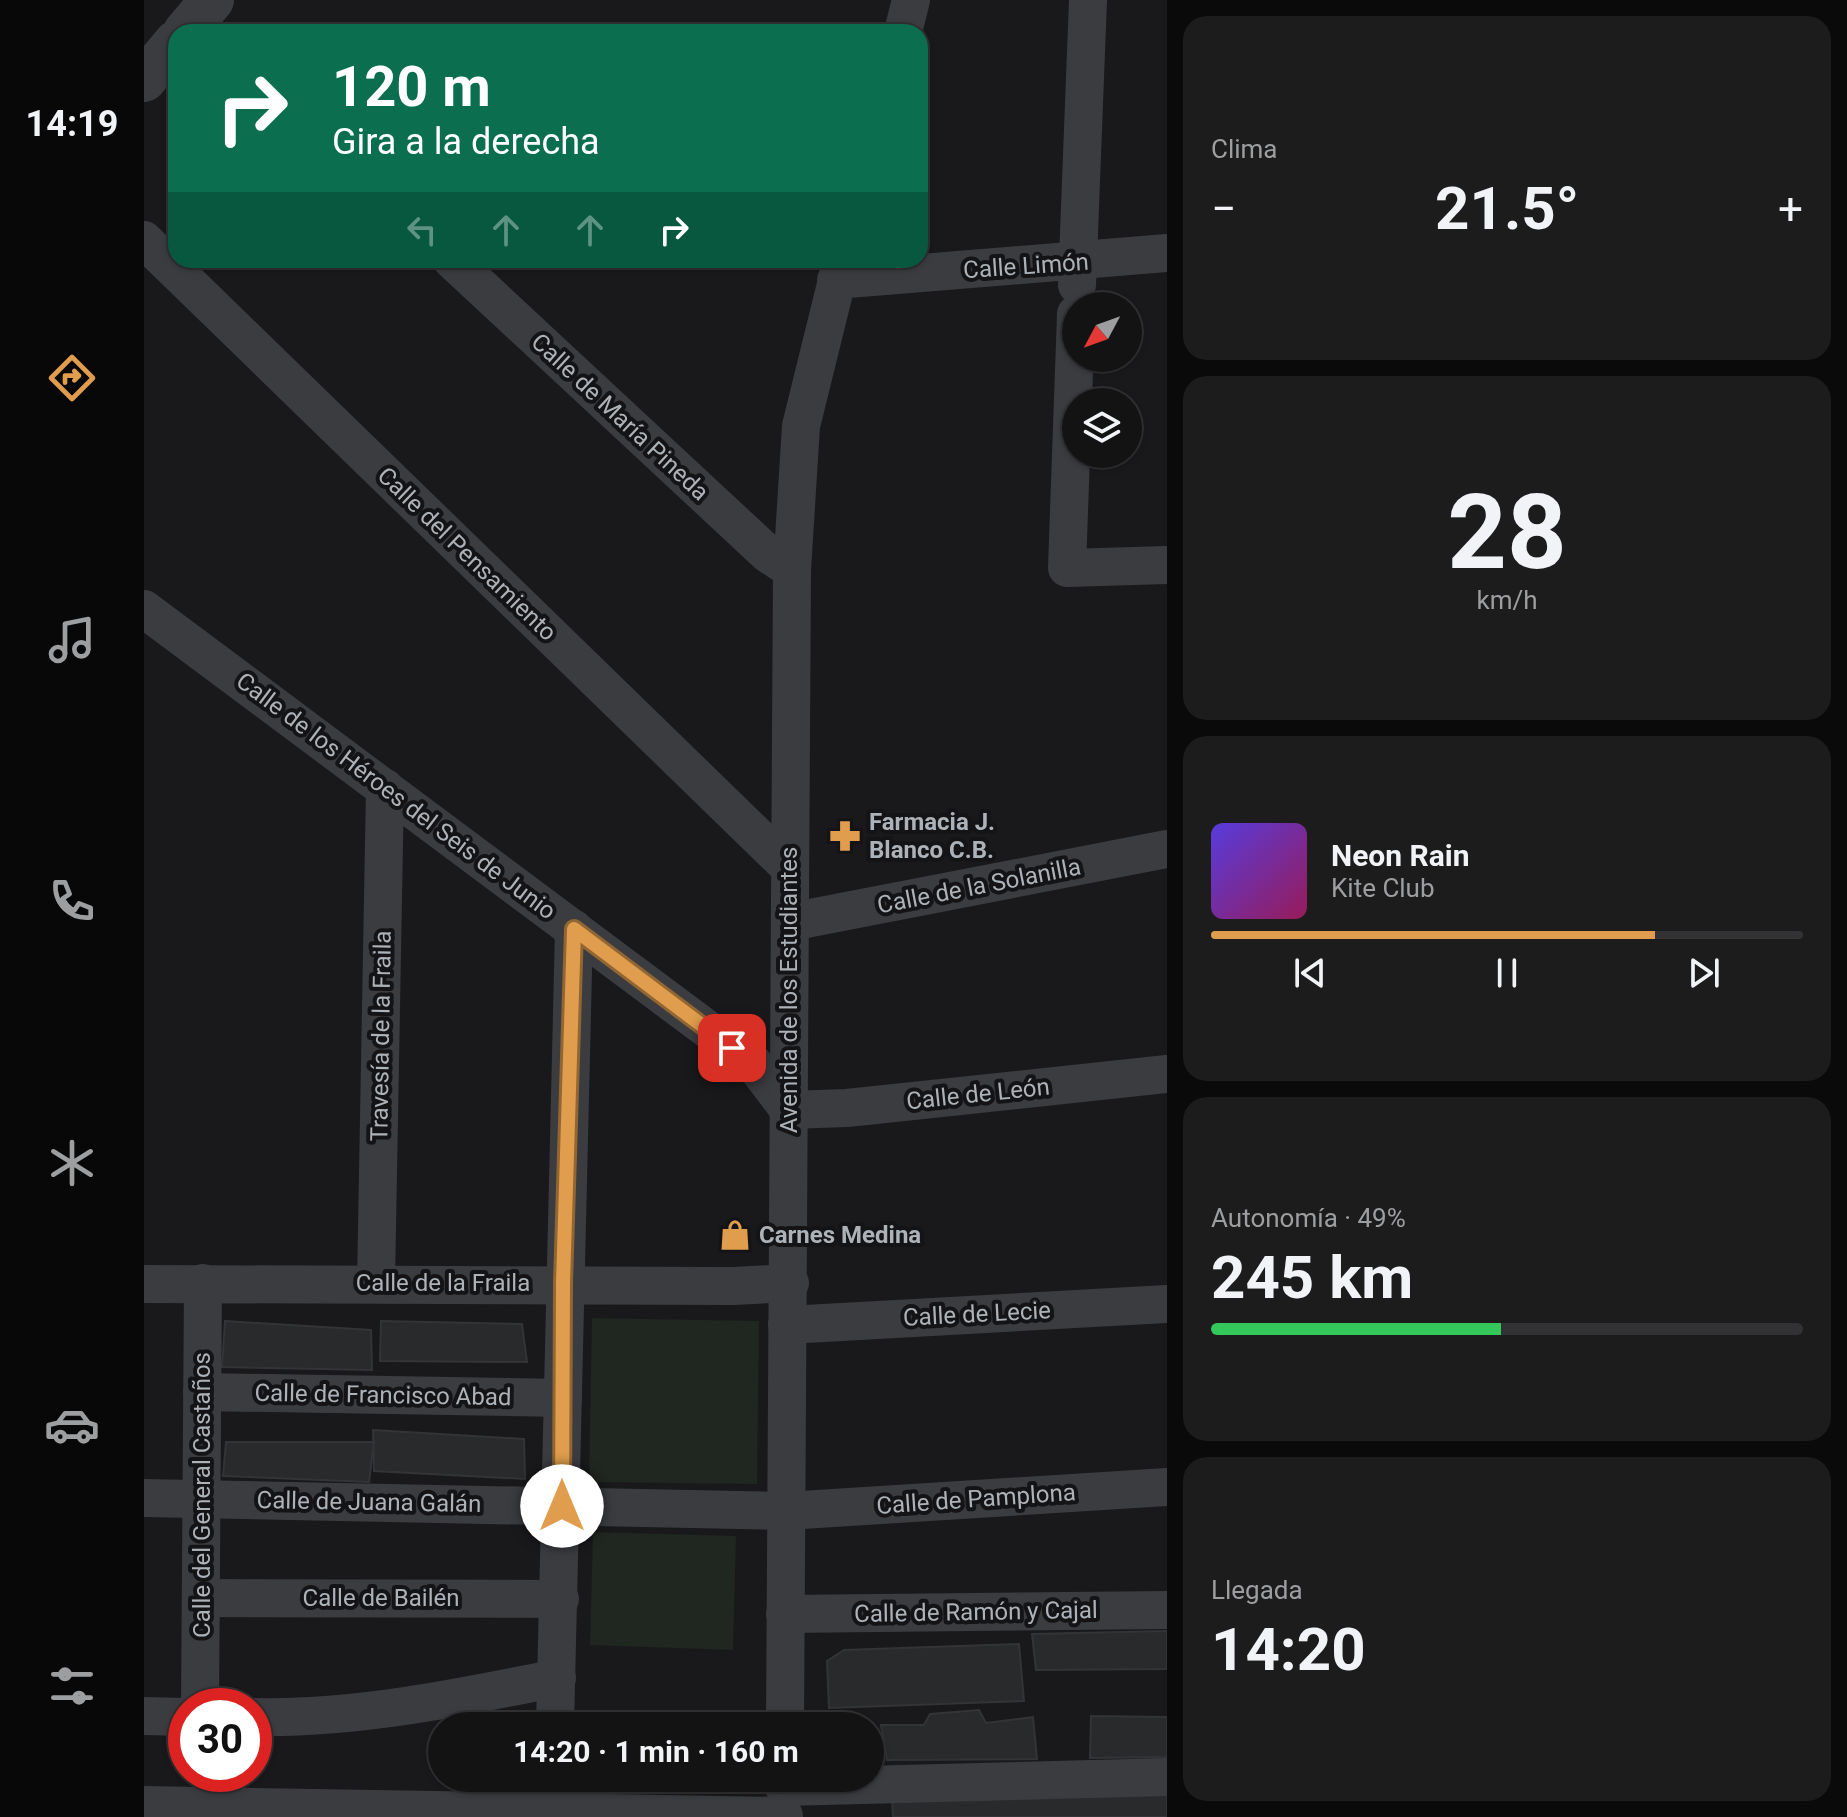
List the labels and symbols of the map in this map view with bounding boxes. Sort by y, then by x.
street label: Calle Limón [962,248,1090,284]
north arrow [1062,292,1142,372]
street label: Calle de María Pineda [526,328,714,506]
street label: Calle del Pensamiento [372,461,562,647]
street label: Calle de los Héroes del Seis de Junio [231,667,561,925]
place label: Farmacia J. Blanco C.B. [869,808,995,864]
pharmacy icon: Farmacia J. Blanco C.B. [828,819,862,853]
street label: Avenida de los Estudiantes [775,847,803,1133]
street label: Calle de la Solanilla [875,853,1083,919]
street label: Travesía de la Fraila [365,930,397,1142]
pin [698,1014,766,1082]
street label: Calle de León [905,1073,1051,1115]
shop icon: Carnes Medina [718,1218,752,1252]
place label: Carnes Medina [759,1221,921,1249]
street label: Calle de la Fraila [356,1269,530,1297]
street label: Calle de Lecie [902,1296,1052,1332]
street label: Calle del General Castaños [188,1352,216,1638]
street label: Calle de Francisco Abad [254,1379,512,1411]
position arrow [520,1464,604,1548]
street label: Calle de Pamplona [875,1478,1077,1520]
street label: Calle de Juana Galán [256,1486,482,1518]
street label: Calle de Bailén [303,1584,459,1612]
street label: Calle de Ramón y Cajal [854,1596,1098,1628]
speed limit sign: 30 [168,1688,272,1792]

